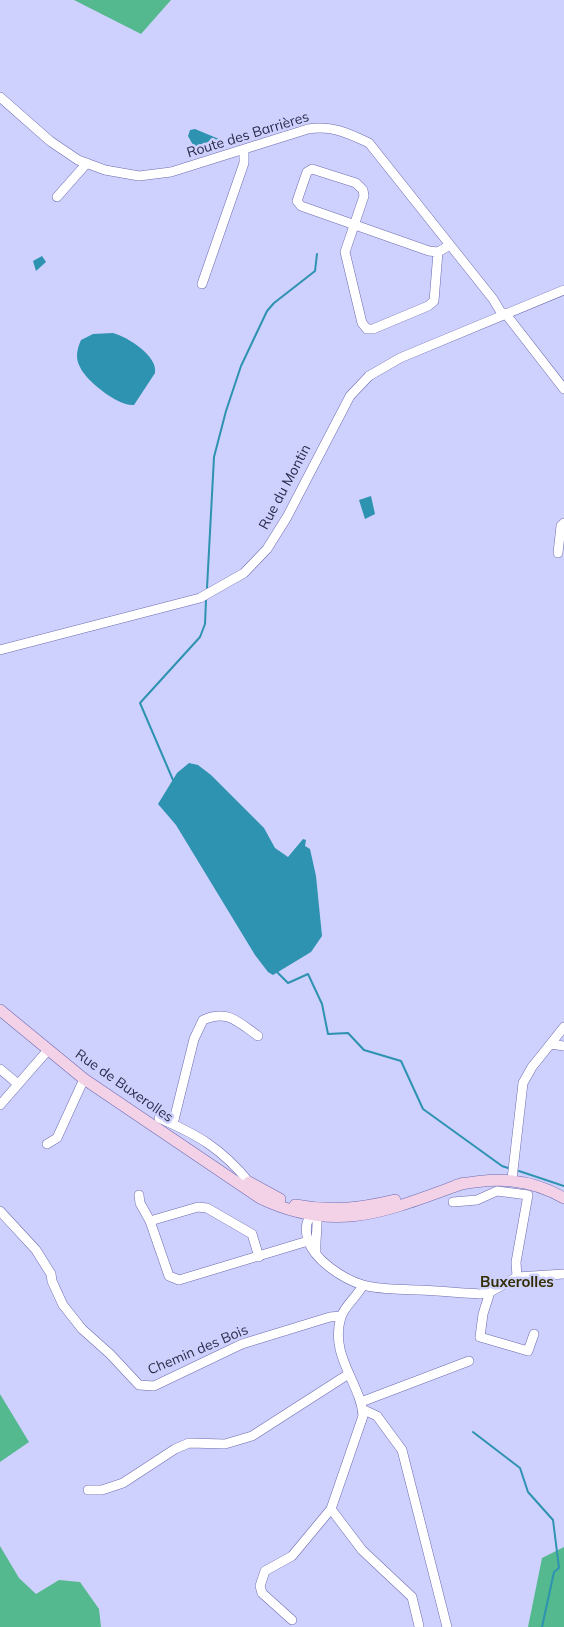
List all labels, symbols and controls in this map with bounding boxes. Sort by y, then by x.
street label: Route des Barrières [185,108,311,162]
street label: Rue du Montin [256,442,314,532]
street label: Rue de Buxerolles [72,1046,176,1126]
district label: Buxerolles [480,1273,554,1291]
street label: Chemin des Bois [145,1321,251,1379]

